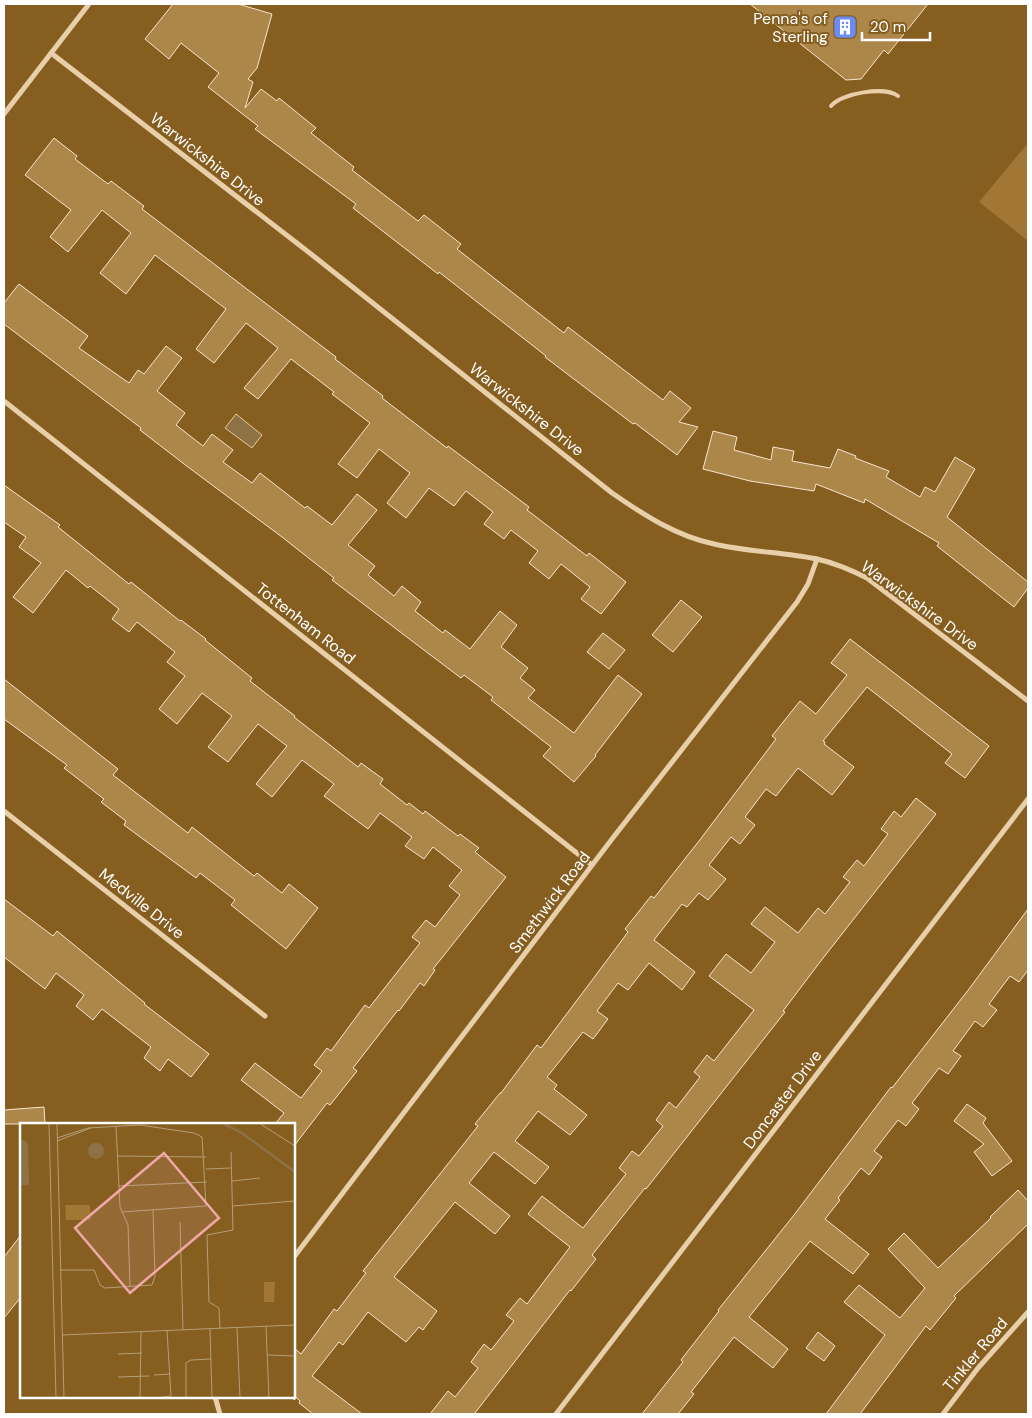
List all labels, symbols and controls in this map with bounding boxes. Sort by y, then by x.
place label: Penna's of Sterling [753,8,828,47]
scale bar [862,10,930,42]
building icon: Penna's of Sterling [832,14,858,40]
text: 20 m [870,17,906,37]
street label: Warwickshire Drive [146,108,269,211]
street label: Warwickshire Drive [465,358,588,461]
street label: Warwickshire Drive [857,556,983,655]
street label: Tottenham Road [252,578,360,669]
street label: Smethwick Road [504,847,595,958]
street label: Medville Drive [95,863,189,943]
street label: Doncaster Drive [738,1046,826,1153]
inset map [20,1123,295,1398]
street label: Tinkler Road [938,1313,1012,1396]

